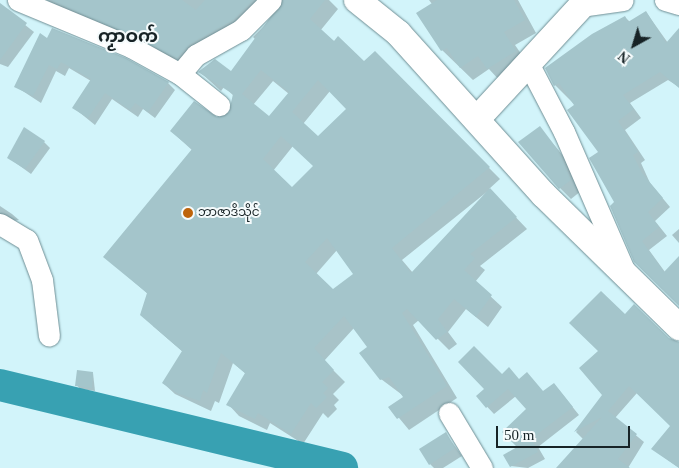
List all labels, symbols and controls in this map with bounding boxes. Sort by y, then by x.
north arrow [609,20,659,70]
district label: ကၟာဝက် [98,25,158,47]
text: N [616,48,633,66]
place label: ဘာဇာဒိသိုင် [198,206,260,220]
marker: ဘာဇာဒိသိုင် [182,207,194,219]
scale bar [499,416,633,448]
text: 50 m [504,427,534,443]

